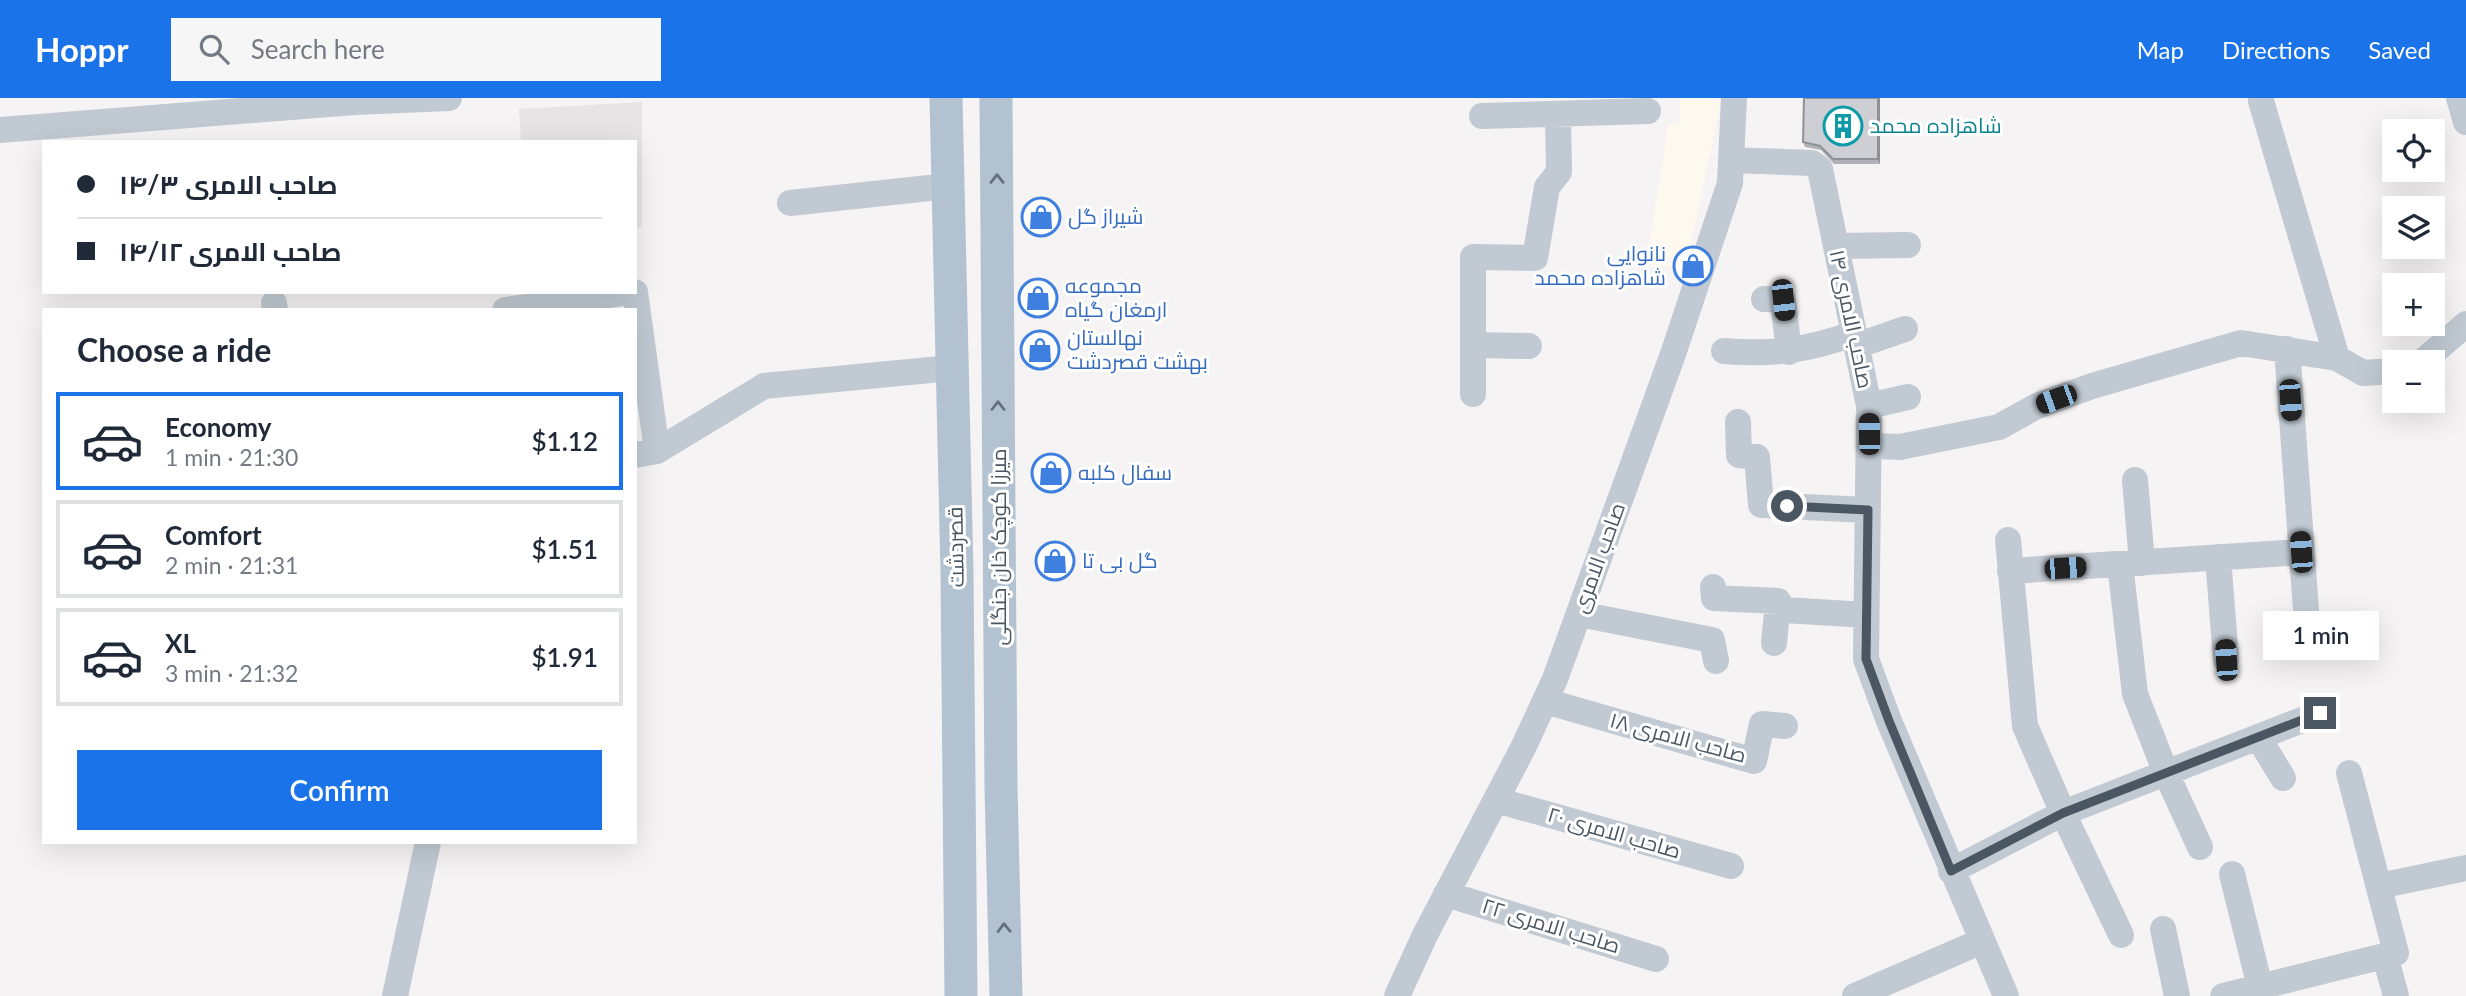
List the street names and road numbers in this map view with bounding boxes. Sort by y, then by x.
street label: ۱۴ صاحب الامری [1824,247,1879,391]
street label: میرزا کوچک خان جنگلی [985,449,1013,645]
street label: صاحب الامری [1566,499,1631,617]
street label: قصردشت [941,506,969,588]
street label: ۱۸ صاحب الامری [1607,706,1749,769]
street label: ۲۰ صاحب الامری [1545,801,1684,864]
street label: ۲۲ صاحب الامری [1479,892,1623,959]

